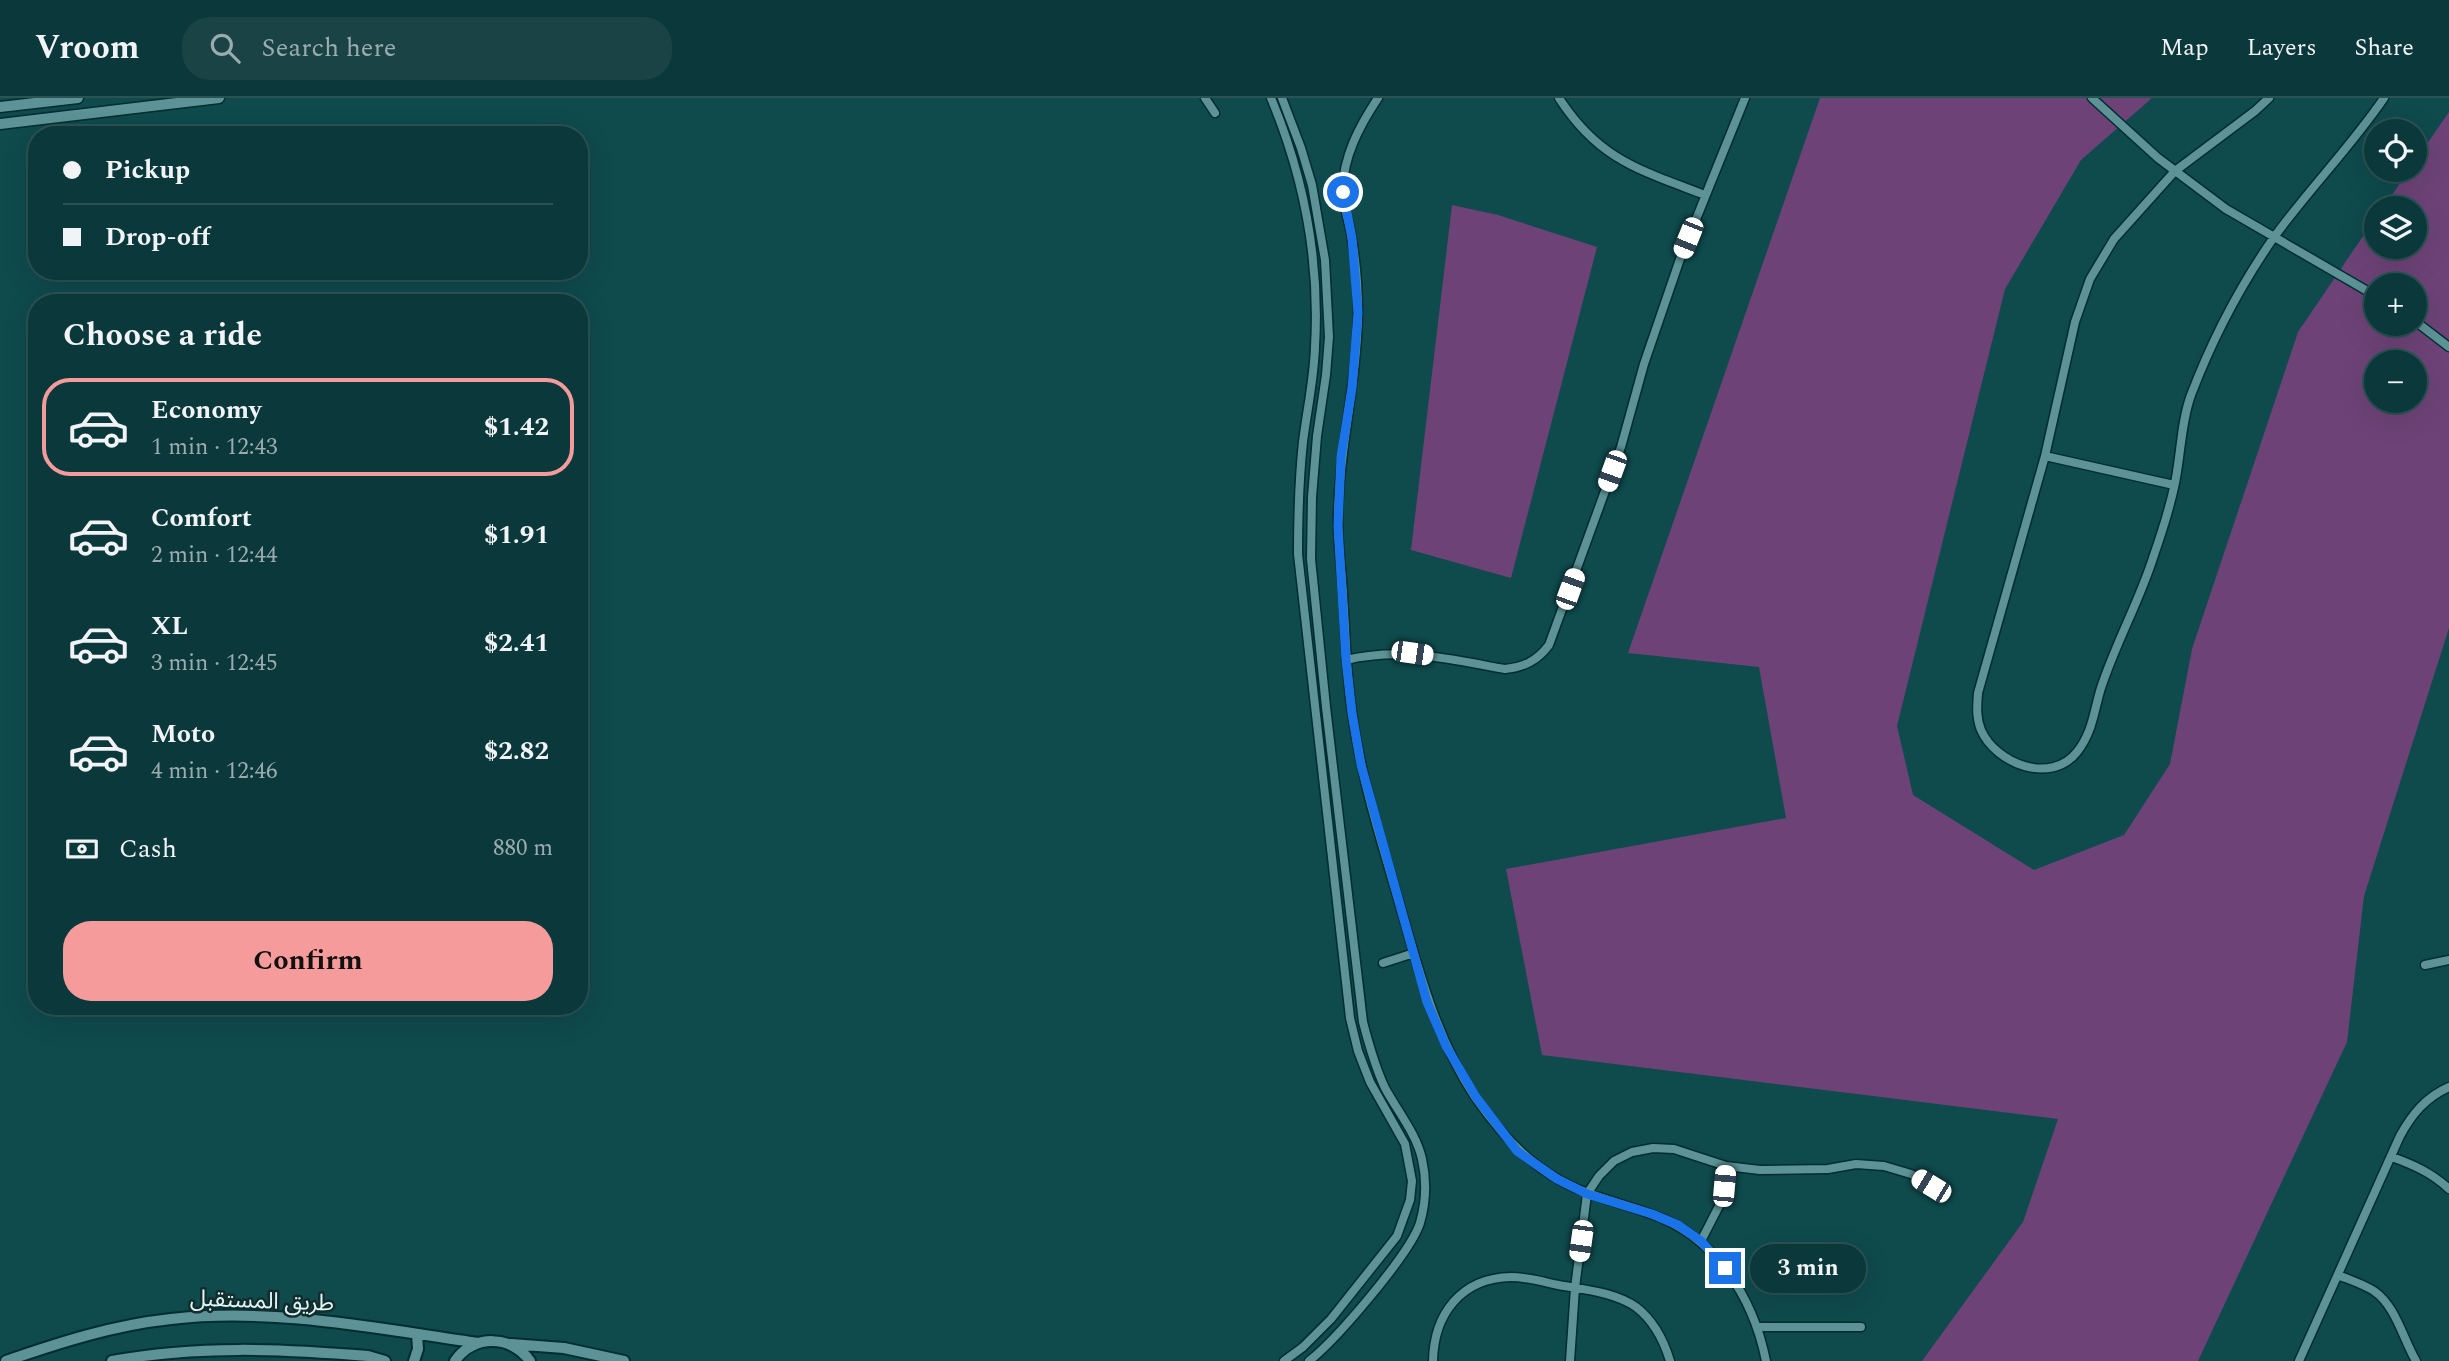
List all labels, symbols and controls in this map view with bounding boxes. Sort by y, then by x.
search box [182,17,672,80]
text: Vroom [35,23,140,73]
text: Search here [262,28,396,68]
icon: search [206,29,244,67]
text: Map [2160,30,2209,66]
text: Layers [2247,30,2317,66]
text: Share [2355,30,2414,66]
map controls [2364,119,2427,413]
button: locate [2364,119,2427,182]
text: Pickup [105,150,190,190]
route start [1327,176,1359,208]
button: layers [2364,196,2427,259]
car [1671,215,1706,261]
text: Drop-off [105,217,210,257]
button: + [2364,273,2427,336]
text: Choose a ride [63,311,262,360]
button: − [2364,350,2427,413]
text: Economy [151,390,261,430]
icon: car [67,396,130,459]
text: $1.42 [484,407,549,447]
text: 1 min · 12:43 [151,430,278,465]
car [1595,448,1630,494]
text: Comfort [151,498,252,538]
icon: car [67,504,130,567]
text: $1.91 [484,515,549,555]
text: 2 min · 12:44 [151,538,278,573]
car [1553,566,1588,612]
text: XL [151,606,188,646]
icon: car [67,612,130,675]
text: $2.41 [484,623,549,663]
car [1390,640,1435,666]
text: 3 min · 12:45 [151,646,278,681]
text: Moto [151,714,215,754]
icon: car [67,720,130,783]
text: $2.82 [484,731,549,771]
text: 4 min · 12:46 [151,754,278,789]
text: Cash [119,829,177,869]
icon: cash [63,830,101,868]
text: 880 m [493,831,553,866]
button: Confirm [63,921,553,1001]
car [1712,1164,1737,1208]
car [1908,1166,1955,1206]
car [1568,1219,1595,1263]
callout: 3 min [1750,1244,1865,1292]
text: 3 min [1777,1251,1839,1286]
route end [1709,1252,1741,1284]
street label: طريق المستقبل [189,1281,335,1322]

